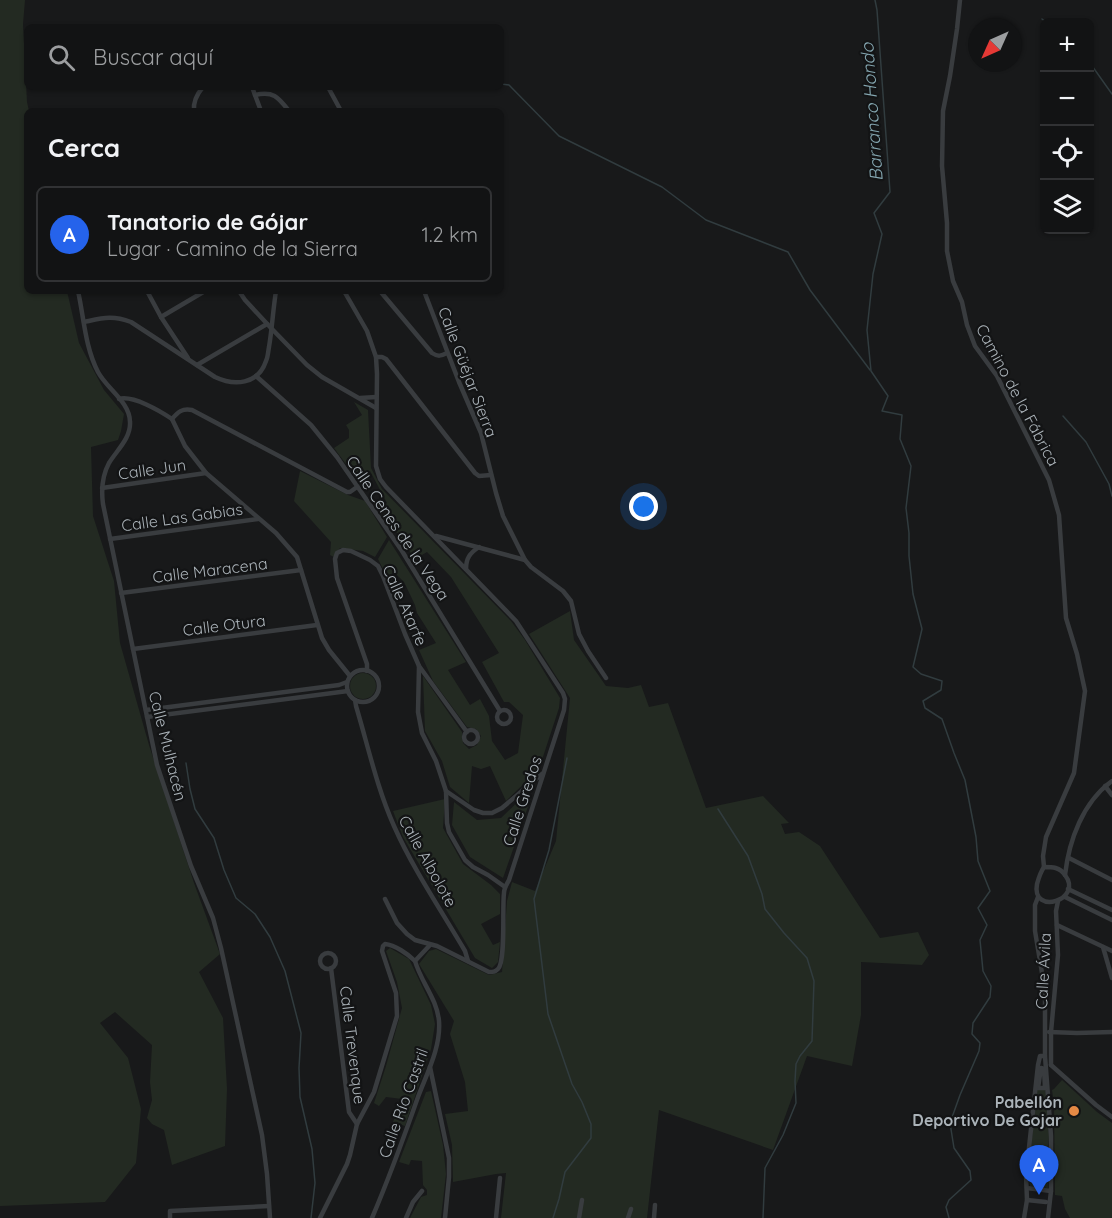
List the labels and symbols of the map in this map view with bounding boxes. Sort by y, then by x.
north arrow [968,18,1022,72]
water label: Barranco Hondo [855,41,888,182]
street label: Calle Güéjar Sierra [434,304,502,440]
street label: Camino de la Fábrica [972,321,1064,469]
street label: Calle Cenes de la Vega [342,452,454,604]
street label: Calle Jun [117,454,187,484]
your location [629,492,658,521]
street label: Calle Las Gabias [120,499,244,535]
street label: Calle Maracena [151,553,269,587]
street label: Calle Atarfe [378,561,432,649]
street label: Calle Otura [181,610,267,640]
street label: Calle Mulhacén [145,689,191,803]
street label: Calle Gredos [498,753,546,849]
street label: Calle Albolote [395,812,461,910]
street label: Calle Ávila [1031,932,1055,1010]
street label: Calle Trevenque [336,985,370,1105]
street label: Calle Río Castril [374,1045,432,1161]
place label: Pabellón Deportivo De Gojar [912,1092,1062,1130]
marker: Pabellón Deportivo De Gojar [1067,1104,1081,1118]
pin: A [1020,1146,1058,1195]

